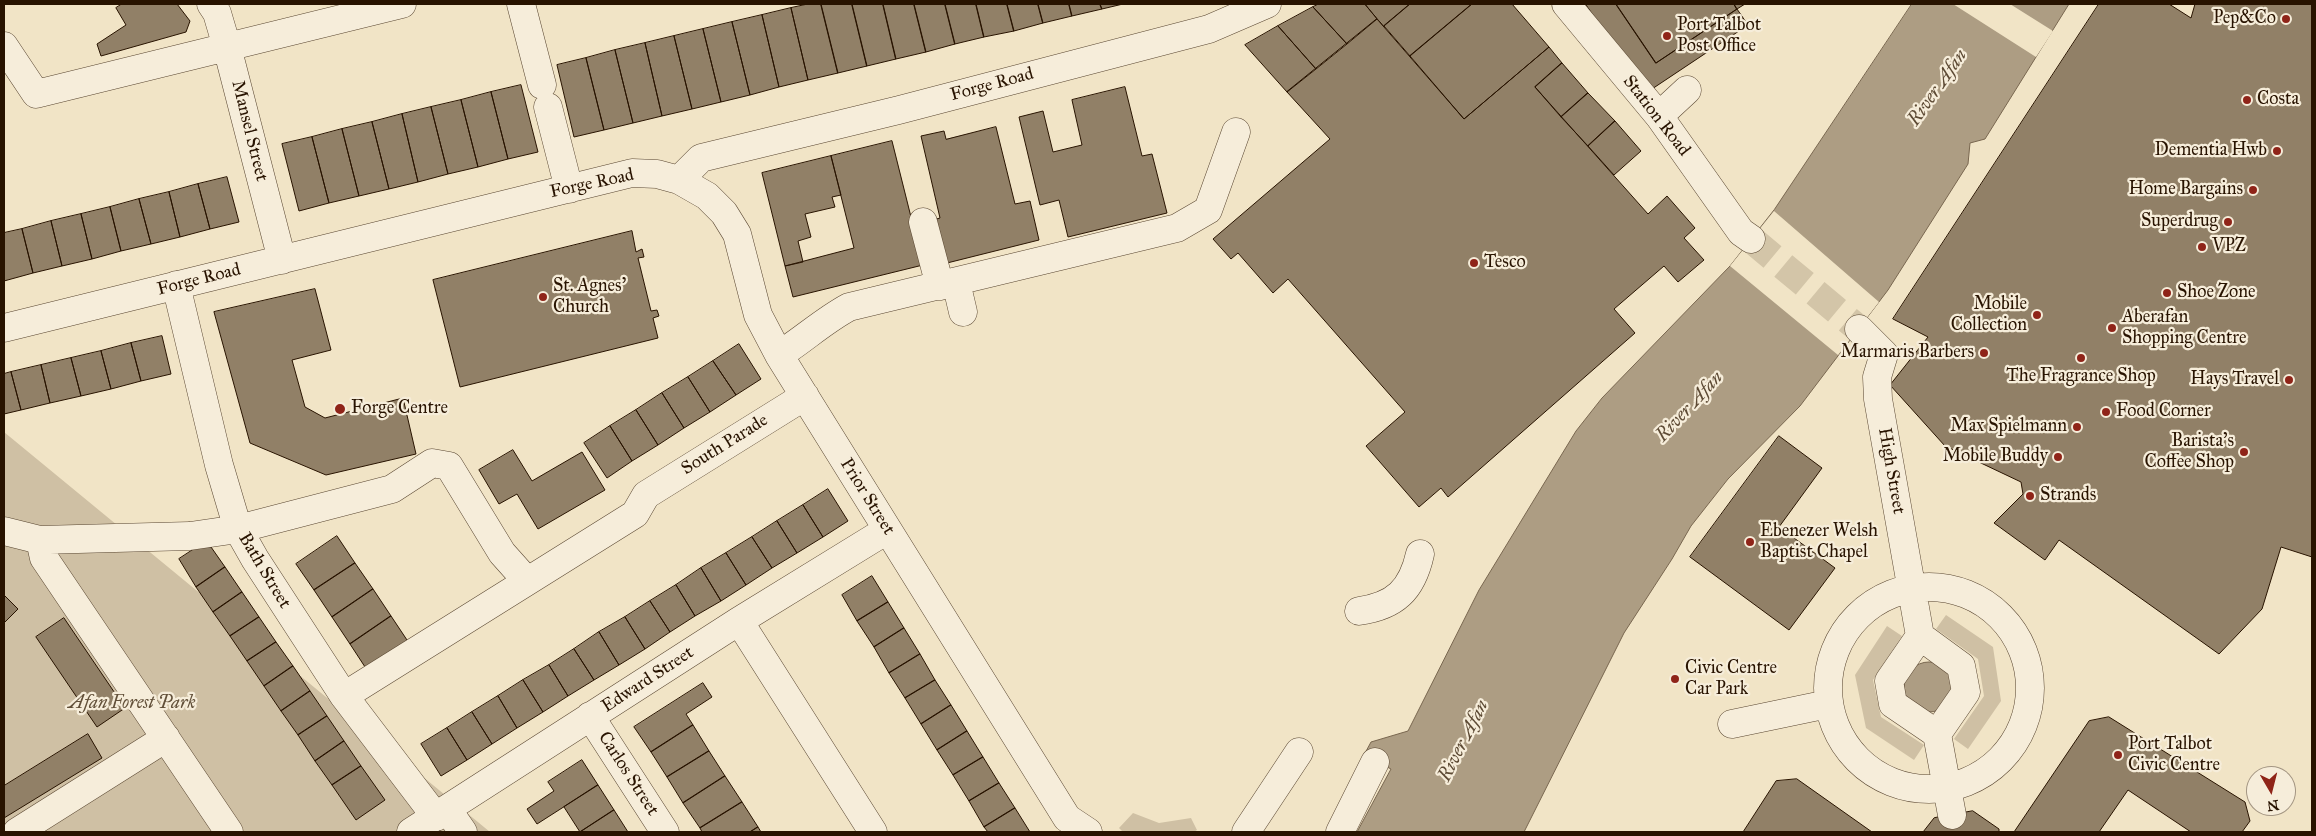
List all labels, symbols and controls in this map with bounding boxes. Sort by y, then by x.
place label: Pep&Co [2213,8,2276,30]
marker: Pep&Co [2280,13,2292,25]
place label: Port Talbot Post Office [1677,15,1761,58]
marker: Port Talbot Post Office [1661,30,1673,42]
water label: River Afan [1903,45,1973,131]
street label: Forge Road [948,64,1036,106]
street label: Station Road [1618,71,1694,161]
street label: Mansel Street [226,78,272,184]
place label: Costa [2257,89,2299,111]
marker: Costa [2241,94,2253,106]
place label: Dementia Hwb [2155,140,2267,162]
marker: Dementia Hwb [2271,145,2283,157]
street label: Forge Road [548,165,636,203]
place label: Home Bargains [2129,179,2243,201]
marker: Home Bargains [2247,184,2259,196]
place label: Superdrug [2141,211,2218,233]
marker: Superdrug [2222,216,2234,228]
place label: VPZ [2212,236,2246,258]
marker: VPZ [2196,241,2208,253]
place label: Tesco [1484,252,1526,274]
marker: Tesco [1468,257,1480,269]
street label: Forge Road [155,259,243,301]
place label: St. Agnes' Church [553,276,626,318]
place label: Shoe Zone [2177,282,2256,304]
marker: Shoe Zone [2161,287,2173,299]
marker: St. Agnes' Church [537,291,549,303]
place label: Mobile Collection [1951,294,2027,336]
place label: Aberafan Shopping Centre [2122,307,2246,350]
marker: Mobile Collection [2031,309,2043,321]
marker: Aberafan Shopping Centre [2106,322,2118,334]
place label: Marmaris Barbers [1840,342,1974,364]
marker: Marmaris Barbers [1978,347,1990,359]
marker: The Fragrance Shop [2075,352,2087,364]
place label: The Fragrance Shop [2006,366,2156,388]
water label: River Afan [1652,367,1728,447]
place label: Hays Travel [2190,369,2279,391]
marker: Hays Travel [2283,374,2295,386]
place label: Forge Centre [351,398,448,420]
place label: Food Corner [2116,401,2211,423]
marker: Forge Centre [333,402,347,416]
marker: Food Corner [2100,406,2112,418]
street label: South Parade [678,410,772,480]
place label: Max Spielmann [1950,416,2067,438]
marker: Max Spielmann [2071,421,2083,433]
street label: High Street [1873,426,1909,516]
place label: Barista's Coffee Shop [2144,431,2234,474]
place label: Mobile Buddy [1943,446,2048,468]
marker: Barista's Coffee Shop [2238,446,2250,458]
marker: Mobile Buddy [2052,451,2064,463]
street label: Prior Street [835,455,899,539]
place label: Strands [2040,485,2096,507]
marker: Strands [2024,490,2036,502]
place label: Ebenezer Welsh Baptist Chapel [1760,521,1878,564]
street label: Bath Street [233,529,295,613]
marker: Ebenezer Welsh Baptist Chapel [1744,536,1756,548]
street label: Edward Street [598,642,698,718]
place label: Civic Centre Car Park [1685,658,1777,701]
marker: Civic Centre Car Park [1669,673,1681,685]
park label: Afan Forest Park [69,693,195,715]
water label: River Afan [1434,696,1494,786]
street label: Carlos Street [593,728,663,820]
place label: Port Talbot Civic Centre [2128,734,2220,776]
marker: Port Talbot Civic Centre [2112,749,2124,761]
north arrow [2246,766,2296,816]
text: N [2266,796,2280,815]

